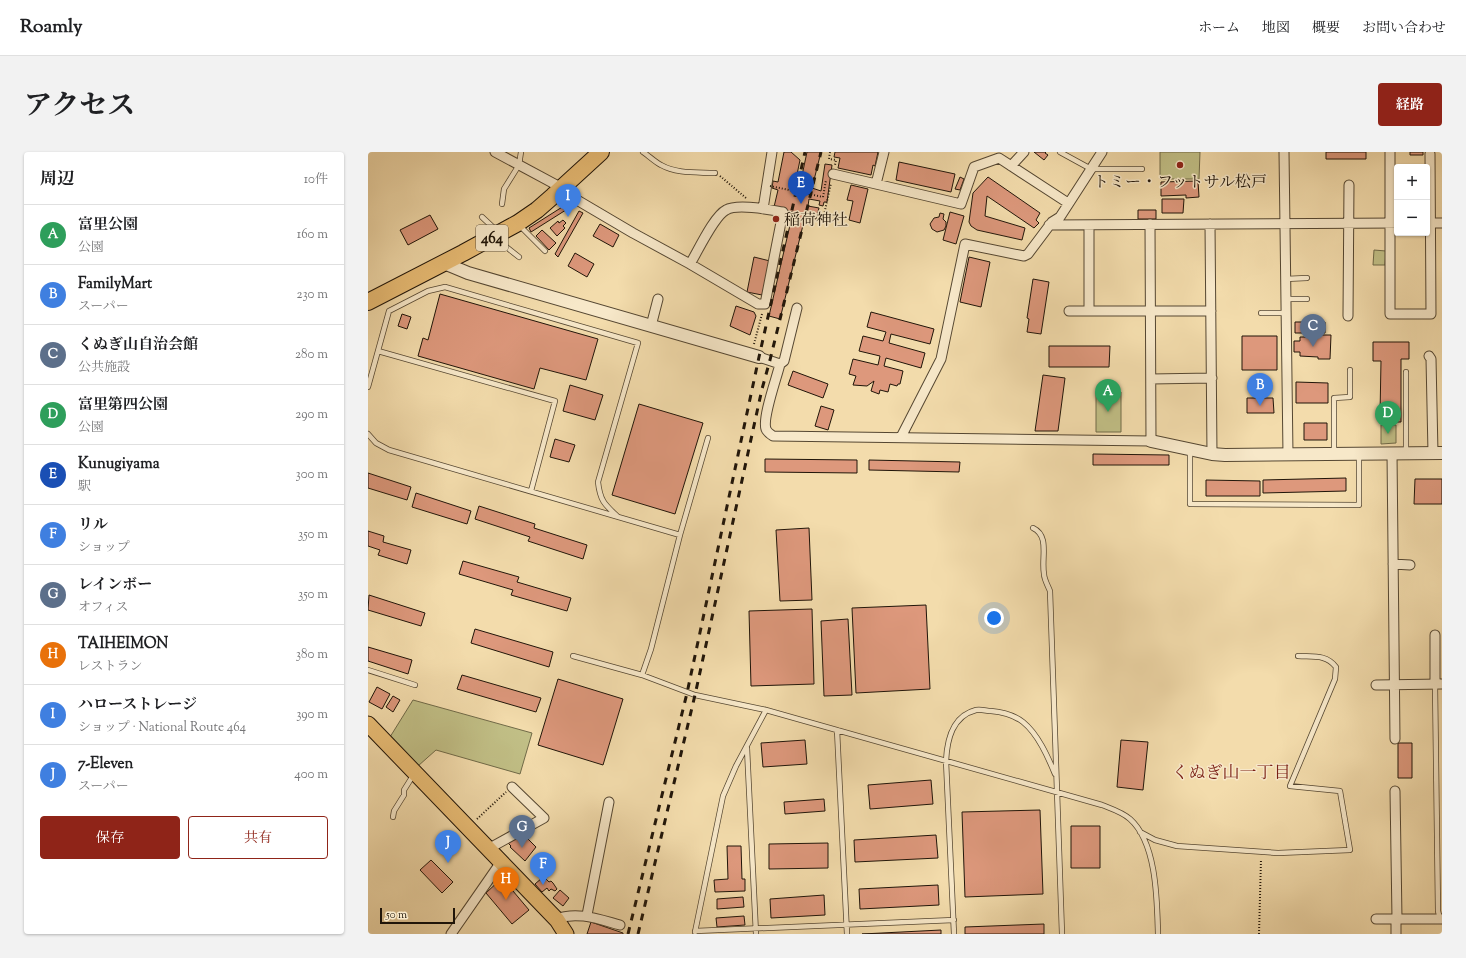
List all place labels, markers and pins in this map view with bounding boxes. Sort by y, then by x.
marker: トミー・フットサル松戸 [1175,160,1185,170]
pin: E [788,171,814,204]
place label: トミー・フットサル松戸 [1093,172,1267,195]
pin: I [555,184,581,217]
place label: 稲荷神社 [784,210,848,233]
marker: 稲荷神社 [771,214,781,224]
pin: C [1300,314,1326,347]
pin: B [1247,373,1273,406]
pin: A [1095,379,1121,412]
pin: D [1375,401,1401,434]
pin: G [509,815,535,848]
pin: J [435,830,461,863]
pin: F [530,852,556,885]
pin: H [493,867,519,900]

